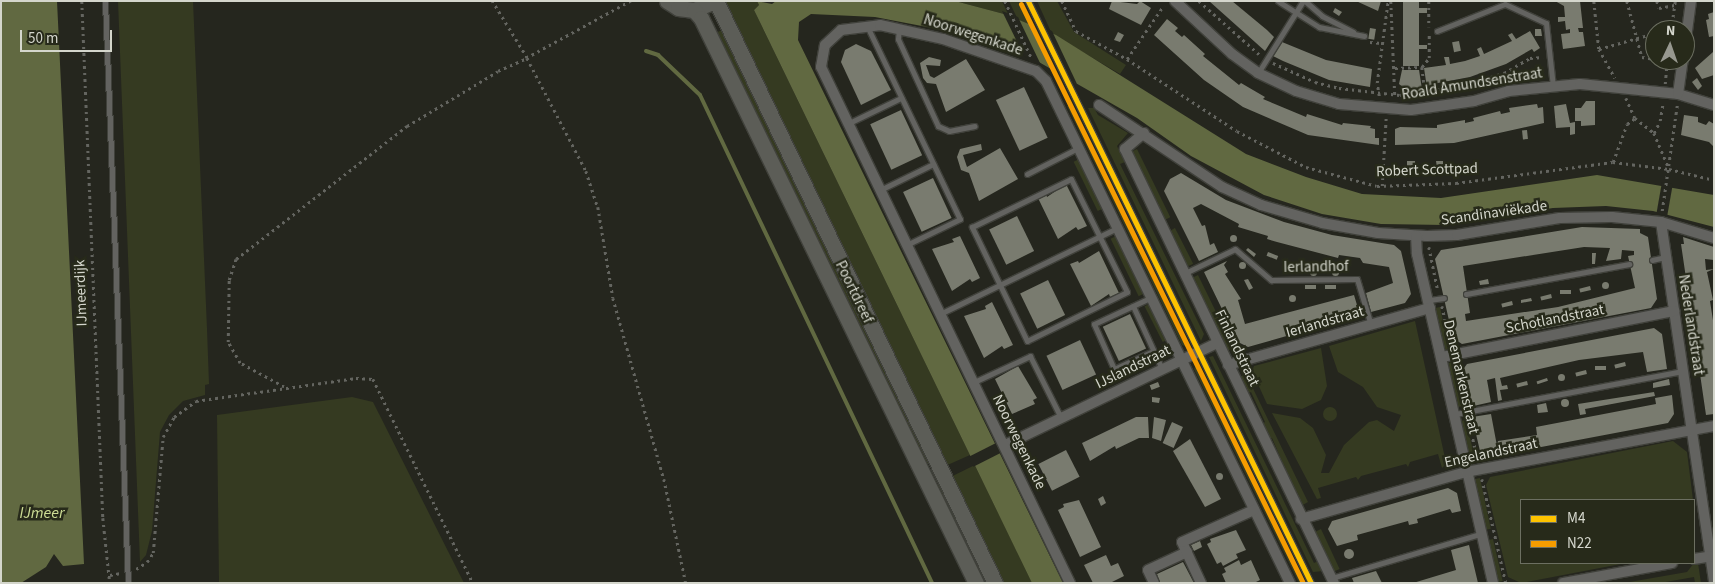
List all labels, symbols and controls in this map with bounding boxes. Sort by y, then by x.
street label: Noorwegenkade [921,11,1025,59]
scale bar [22,20,115,52]
north arrow [1645,20,1695,70]
text: N [1666,21,1676,41]
text: 50 m [28,28,58,49]
street label: Roald Amundsenstraat [1400,64,1544,104]
street label: Robert Scottpad [1376,159,1478,181]
street label: Scandinaviëkade [1440,197,1548,229]
street label: Ierlandhof [1283,257,1349,277]
street label: Poortdreef [831,258,877,326]
street label: IJmeerdijk [71,259,91,327]
street label: Nederlandstraat [1674,273,1708,377]
street label: Schotlandstraat [1504,301,1606,337]
street label: Ierlandstraat [1284,302,1366,342]
street label: Finlandstraat [1211,307,1263,389]
street label: Denemarkenstraat [1439,318,1483,436]
street label: IJslandstraat [1093,341,1173,393]
street label: Noorwegenkade [988,392,1050,492]
street label: Engelandstraat [1443,434,1539,472]
legend [1520,499,1695,564]
water label: IJmeer [20,503,64,523]
text: M4 [1567,508,1585,529]
text: N22 [1567,533,1592,554]

